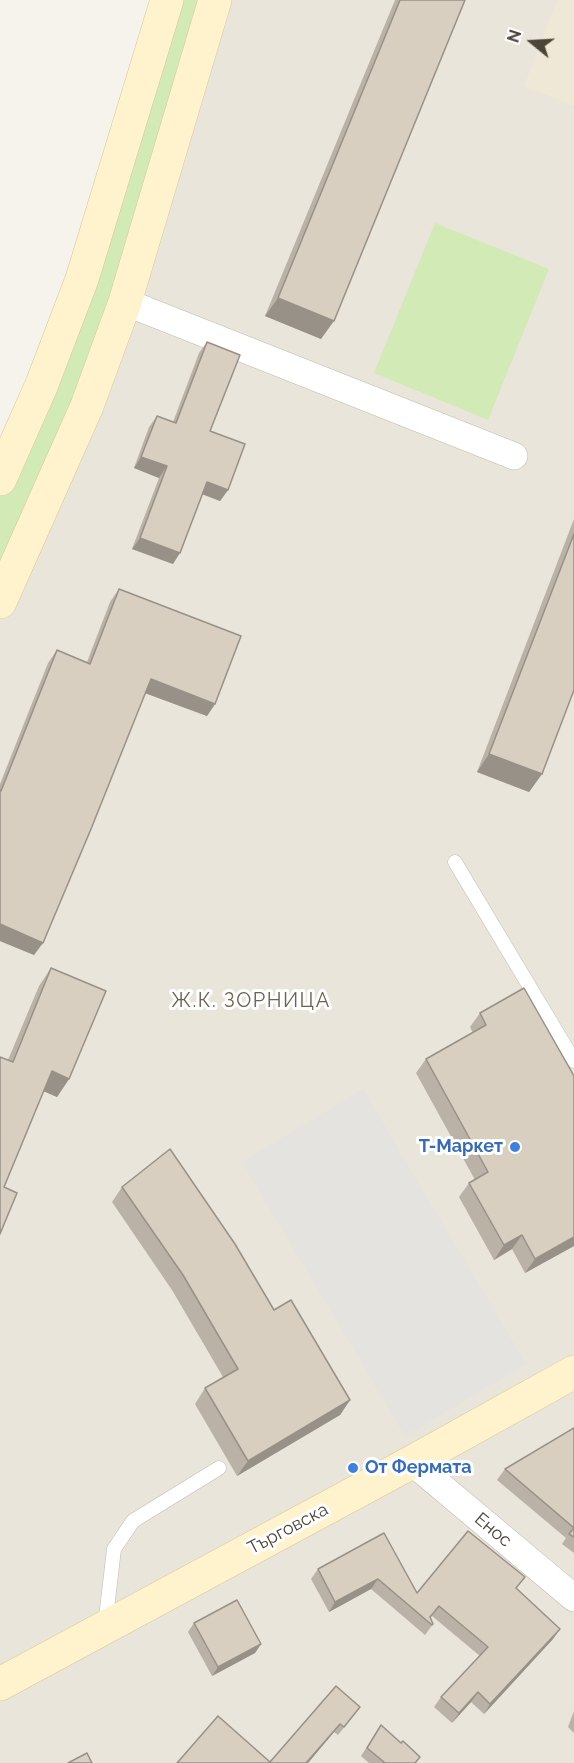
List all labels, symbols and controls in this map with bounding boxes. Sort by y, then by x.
north arrow [502,12,562,72]
text: N [503,28,525,45]
district label: Ж.К. ЗОРНИЦА [171,989,331,1013]
place label: Т-Маркет [419,1136,503,1158]
marker: Т-Маркет [508,1140,522,1154]
place label: От Фермата [365,1457,472,1479]
marker: От Фермата [346,1461,360,1475]
street label: Търговска [244,1499,332,1559]
street label: Енос [470,1508,516,1552]

